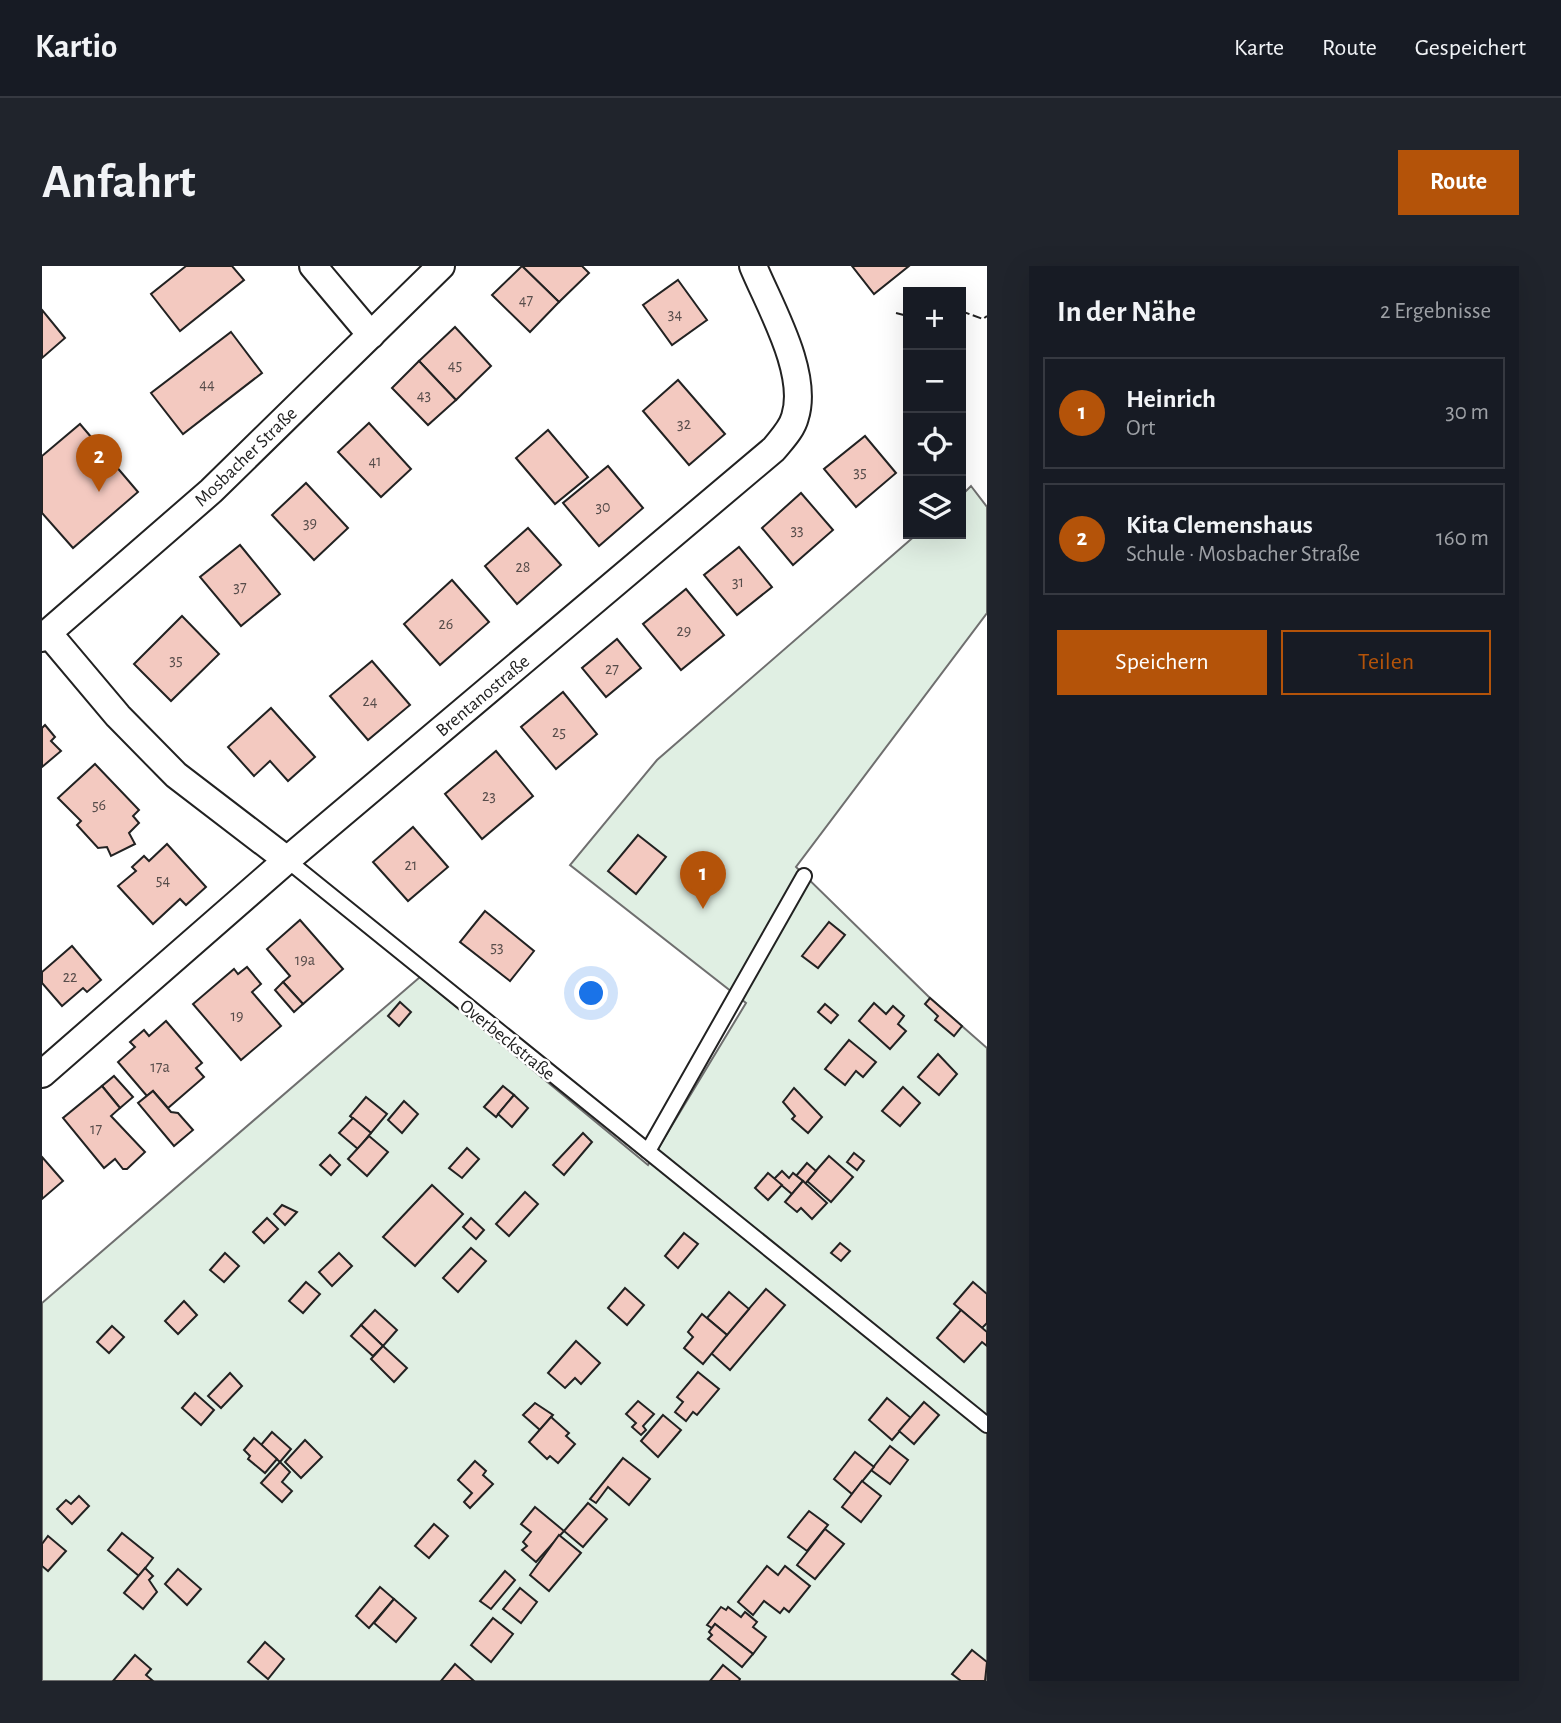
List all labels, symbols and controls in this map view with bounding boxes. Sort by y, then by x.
text: Kartio [35,31,117,64]
text: Karte [1234,36,1284,60]
text: Route [1322,36,1377,60]
text: Gespeichert [1415,36,1526,60]
button: Route [1398,150,1519,215]
text: Anfahrt [42,158,196,207]
map controls [903,287,966,539]
button: + [903,287,966,350]
house number: 47 [519,292,534,308]
text: In der Nähe [1057,297,1196,327]
text: 2 Ergebnisse [1380,300,1491,323]
house number: 34 [668,306,682,322]
button: − [903,350,966,413]
house number: 45 [448,357,462,373]
house number: 44 [199,376,215,392]
text: Heinrich [1126,386,1216,412]
house number: 43 [417,387,431,403]
text: 1 [1078,401,1086,424]
text: 30 m [1445,401,1489,424]
street label: Mosbacher Straße [191,404,301,510]
button: locate [903,413,966,476]
house number: 32 [677,416,691,432]
text: Ort [1126,417,1155,440]
pin: 2 [76,434,122,492]
house number: 41 [368,453,382,469]
house number: 35 [853,464,867,480]
button: layers [903,476,966,539]
house number: 30 [595,499,611,515]
text: Kita Clemenshaus [1126,512,1313,538]
house number: 39 [303,515,317,531]
house number: 33 [790,522,804,538]
text: 2 [1077,527,1087,550]
text: 160 m [1436,527,1489,550]
text: Schule · Mosbacher Straße [1126,543,1360,566]
house number: 28 [516,559,530,575]
house number: 31 [732,574,744,590]
house number: 37 [233,579,247,595]
house number: 26 [439,616,453,632]
house number: 29 [677,623,691,639]
button: Speichern [1057,630,1267,695]
button: Teilen [1281,630,1491,695]
house number: 35 [169,652,183,668]
street label: Brentanostraße [433,652,533,741]
house number: 27 [605,661,619,677]
house number: 24 [363,693,378,709]
house number: 25 [552,724,566,740]
house number: 23 [482,788,496,804]
house number: 56 [92,797,106,813]
pin: 1 [680,851,726,909]
house number: 21 [405,857,417,873]
house number: 54 [156,872,170,888]
house number: 53 [490,939,504,955]
house number: 19a [295,952,315,968]
house number: 22 [63,969,77,985]
your location [574,976,608,1010]
street label: Overbeckstraße [456,996,558,1084]
house number: 19 [230,1008,244,1024]
house number: 17a [150,1059,170,1075]
house number: 17 [90,1121,102,1137]

